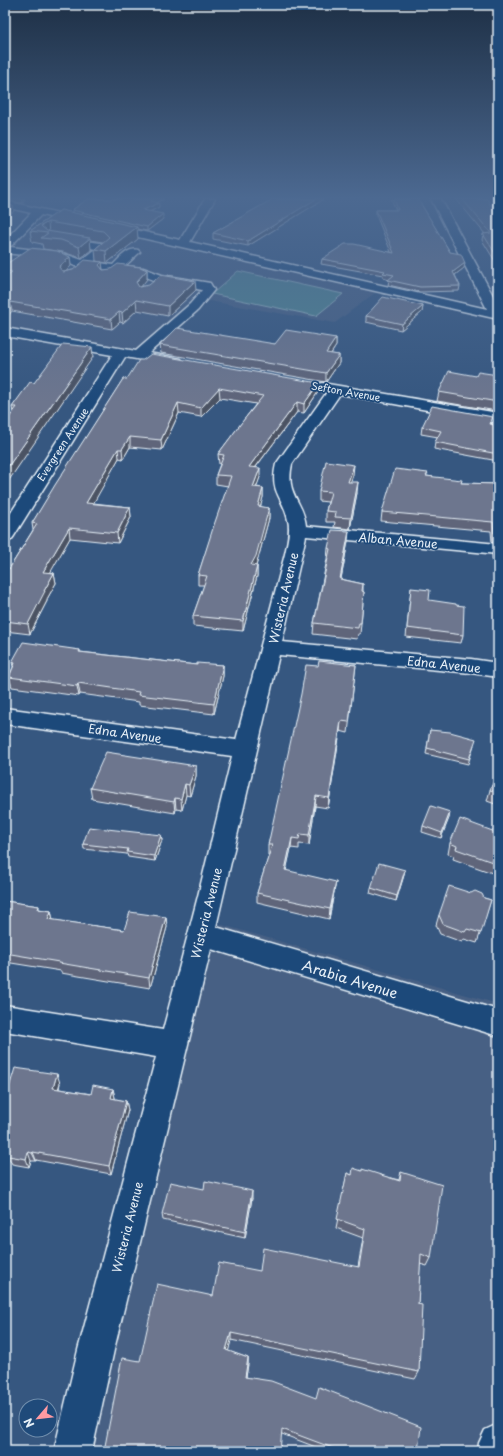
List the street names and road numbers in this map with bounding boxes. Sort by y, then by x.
street label: Sefton Avenue [310,378,382,405]
street label: Evergreen Avenue [33,404,92,484]
street label: Alban Avenue [358,528,439,552]
street label: Wisteria Avenue [264,550,302,645]
street label: Edna Avenue [406,651,482,677]
street label: Edna Avenue [87,719,163,747]
street label: Wisteria Avenue [186,865,226,960]
street label: Arabia Avenue [300,954,401,1004]
street label: Wisteria Avenue [107,1179,147,1274]

